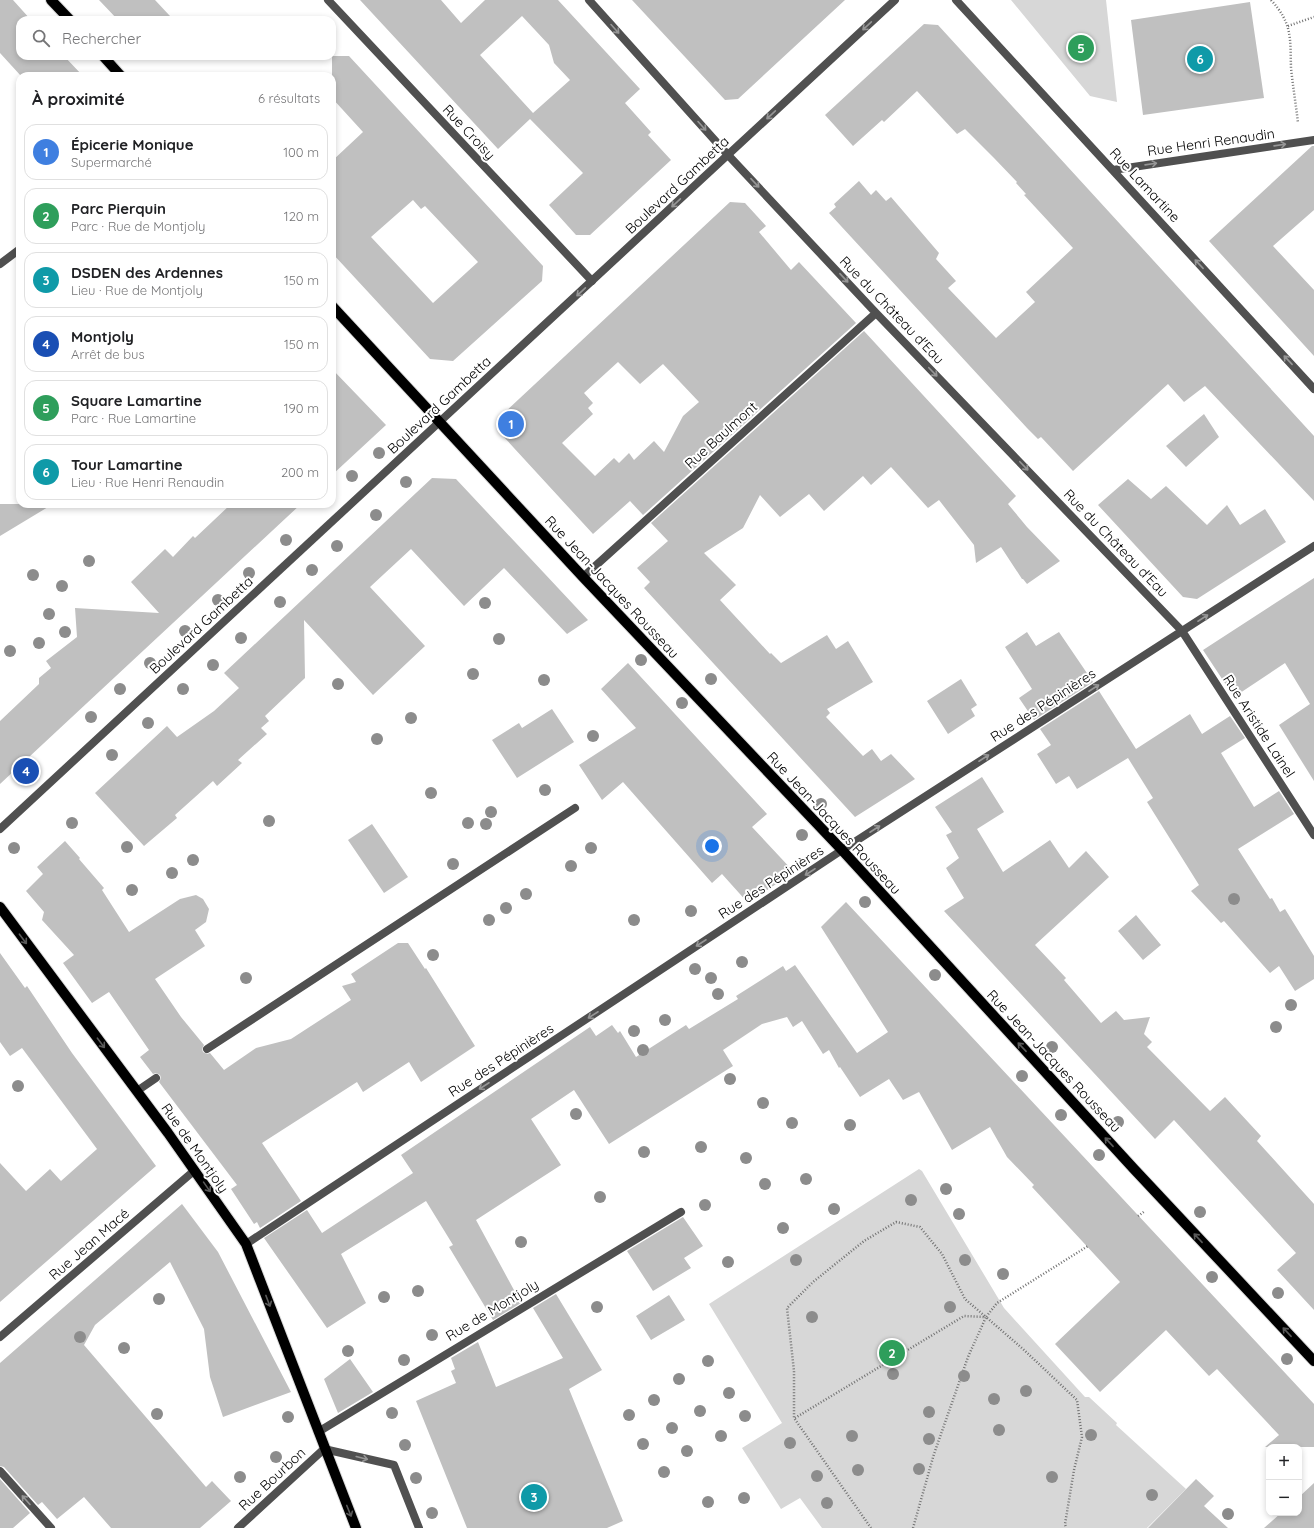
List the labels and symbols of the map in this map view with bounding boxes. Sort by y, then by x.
one-way arrow [862,22,872,31]
one-way arrow [611,24,620,34]
pin: 5 [1068,33,1094,63]
pin: 6 [1187,44,1213,74]
street label: Rue Croisy [439,101,499,163]
one-way arrow [766,110,776,120]
one-way arrow [698,121,707,131]
street label: Rue Henri Renaudin [1146,124,1276,160]
street label: Boulevard Gambetta [621,132,733,238]
one-way arrow [1273,141,1286,149]
street label: Rue Lamartine [1106,144,1184,226]
one-way arrow [1144,160,1157,168]
one-way arrow [750,178,760,188]
one-way arrow [671,198,681,208]
street label: Rue du Château d'Eau [836,252,948,368]
one-way arrow [1195,259,1204,269]
one-way arrow [839,273,849,283]
one-way arrow [576,287,586,296]
street label: Boulevard Gambetta [383,352,495,458]
one-way arrow [1283,355,1292,365]
one-way arrow [929,367,938,377]
street label: Rue Baulmont [681,397,761,472]
pin: 1 [498,409,524,439]
one-way arrow [1019,461,1028,471]
street label: Rue du Château d'Eau [1060,485,1172,601]
street label: Rue Jean-Jacques Rousseau [541,512,683,662]
street label: Boulevard Gambetta [145,572,257,678]
one-way arrow [1197,614,1208,622]
street label: Rue des Pépinières [987,664,1099,746]
street label: Rue Aristide Lainel [1219,671,1299,781]
one-way arrow [1088,684,1099,692]
street label: Rue Jean-Jacques Rousseau [763,748,905,898]
one-way arrow [978,754,990,762]
pin: 4 [13,756,39,786]
one-way arrow [869,825,880,833]
your location [702,836,722,856]
street label: Rue des Pépinières [715,841,827,923]
one-way arrow [804,868,816,876]
one-way arrow [19,933,28,944]
one-way arrow [696,939,707,947]
street label: Rue Jean-Jacques Rousseau [983,986,1125,1136]
one-way arrow [588,1011,599,1019]
street label: Rue des Pépinières [445,1019,557,1101]
one-way arrow [97,1037,105,1048]
one-way arrow [1017,1042,1026,1052]
one-way arrow [478,1083,490,1091]
street label: Rue de Montjoly [157,1100,233,1196]
one-way arrow [1105,1137,1114,1148]
one-way arrow [203,1182,211,1193]
street label: Rue Jean Macé [45,1204,133,1284]
one-way arrow [1194,1233,1203,1243]
street label: Rue de Montjoly [442,1275,542,1345]
one-way arrow [264,1295,272,1307]
one-way arrow [1282,1327,1292,1337]
pin: 2 [879,1338,905,1368]
street label: Rue Bourbon [235,1443,309,1515]
one-way arrow [356,1454,369,1462]
pin: 3 [521,1482,547,1512]
one-way arrow [21,1495,30,1505]
one-way arrow [346,1504,353,1516]

